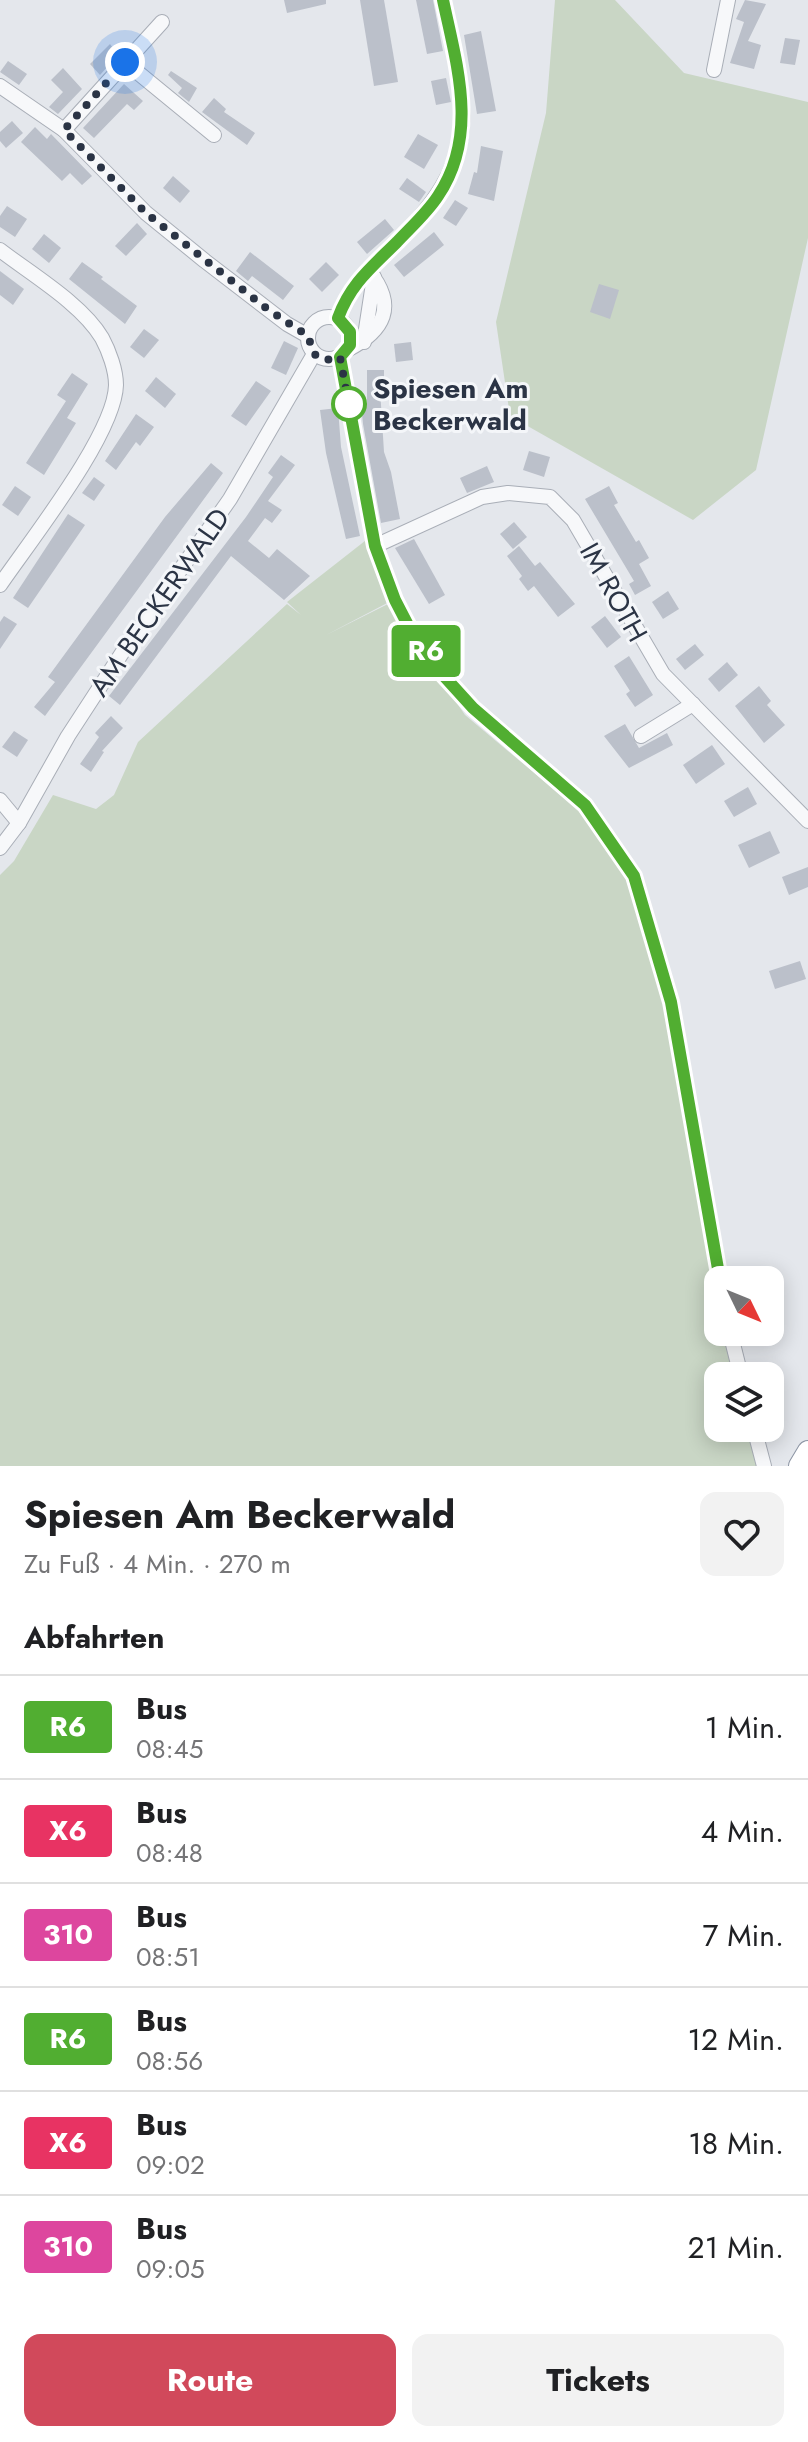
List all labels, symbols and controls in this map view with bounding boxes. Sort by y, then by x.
your location [105,42,145,82]
place label: Spiesen Am Beckerwald [373,368,528,441]
marker: Spiesen Am Beckerwald [332,387,366,421]
street label: AM BECKERWALD [79,500,240,705]
street label: IM ROTH [569,535,658,649]
line badge: R6 [390,625,462,677]
text: R6 [408,630,444,671]
north arrow [704,1266,784,1346]
map controls [704,1266,784,1442]
button: layers [704,1362,784,1442]
text: Spiesen Am Beckerwald [24,1487,455,1542]
button: heart [700,1492,784,1576]
text: Zu Fuß · 4 Min. · 270 m [24,1545,291,1583]
text: Abfahrten [24,1616,164,1659]
text: Bus [136,1687,187,1730]
text: R6 [50,1706,86,1747]
text: 1 Min. [705,1706,784,1749]
text: 08:45 [136,1730,203,1768]
text: Bus [136,1791,187,1834]
text: X6 [49,1810,87,1851]
text: 4 Min. [701,1810,784,1853]
text: 08:48 [136,1834,203,1872]
text: Bus [136,1895,187,1938]
text: 310 [43,1914,93,1955]
text: 7 Min. [702,1914,784,1957]
text: 08:51 [136,1938,200,1976]
text: Bus [136,1999,187,2042]
text: R6 [50,2018,86,2059]
text: 12 Min. [688,2018,784,2061]
text: 08:56 [136,2042,203,2080]
text: Bus [136,2103,187,2146]
text: X6 [49,2122,87,2163]
text: 18 Min. [688,2122,784,2165]
text: 09:02 [136,2146,205,2184]
text: Bus [136,2207,187,2250]
text: 310 [43,2226,93,2267]
text: 21 Min. [688,2226,784,2269]
text: 09:05 [136,2250,205,2288]
button: Route [24,2334,396,2426]
button: Tickets [412,2334,784,2426]

